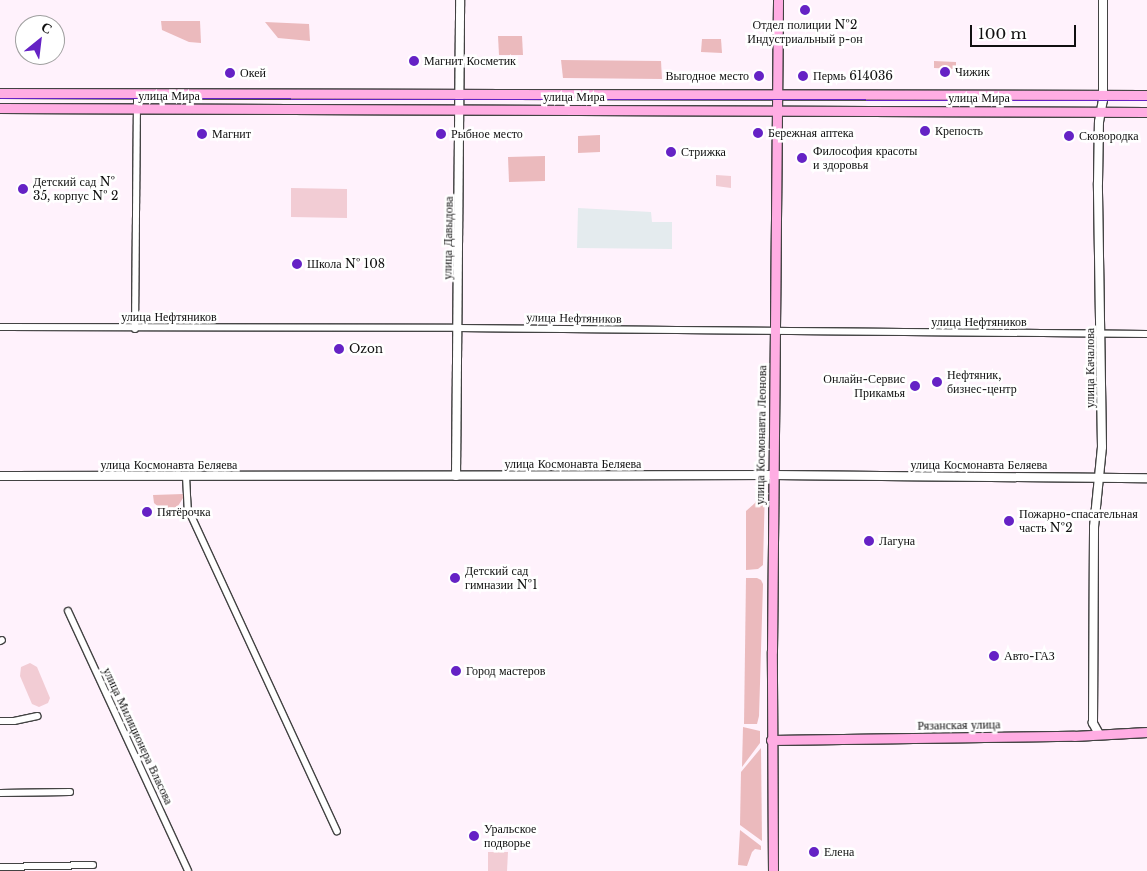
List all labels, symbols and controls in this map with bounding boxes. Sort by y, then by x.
marker: Отдел полиции №2 Индустриальный р-он [799,4,811,16]
north arrow [15,15,65,65]
scale bar [972,15,1078,47]
text: С [38,17,56,38]
place label: Отдел полиции №2 Индустриальный р-он [747,18,863,46]
text: 100 m [978,24,1027,43]
place label: Магнит Косметик [424,54,516,68]
marker: Магнит Косметик [408,55,420,67]
place label: Чижик [955,65,990,79]
place label: Окей [240,66,266,80]
marker: Чижик [939,66,951,78]
marker: Окей [224,67,236,79]
place label: Выгодное место [666,69,749,83]
place label: Пермь 614036 [813,69,893,83]
marker: Выгодное место [753,70,765,82]
marker: Пермь 614036 [797,70,809,82]
street label: улица Мира [138,89,200,103]
street label: улица Мира [543,90,605,104]
street label: улица Мира [948,91,1010,105]
place label: Крепость [935,124,983,138]
marker: Крепость [919,125,931,137]
place label: Бережная аптека [768,126,854,140]
place label: Магнит [212,127,251,141]
place label: Рыбное место [451,127,523,141]
marker: Бережная аптека [752,127,764,139]
marker: Магнит [196,128,208,140]
marker: Рыбное место [435,128,447,140]
place label: Сковородка [1079,129,1139,143]
marker: Сковородка [1063,130,1075,142]
place label: Философия красоты и здоровья [813,144,917,172]
place label: Стрижка [681,145,726,159]
marker: Стрижка [665,146,677,158]
marker: Философия красоты и здоровья [795,151,809,165]
place label: Детский сад № 35, корпус № 2 [33,175,118,203]
marker: Детский сад № 35, корпус № 2 [17,183,29,195]
street label: улица Давыдова [440,196,456,280]
place label: Школа № 108 [307,257,385,271]
marker: Школа № 108 [291,258,303,270]
street label: улица Нефтяников [121,310,217,324]
street label: улица Нефтяников [526,310,622,326]
street label: улица Нефтяников [931,315,1027,329]
street label: улица Качалова [1083,328,1097,408]
place label: Ozon [349,342,383,356]
marker: Ozon [333,343,345,355]
street label: улица Космонавта Леонова [753,365,769,505]
place label: Нефтяник, бизнес-центр [947,368,1017,396]
place label: Онлайн-Сервис Прикамья [823,372,905,400]
marker: Нефтяник, бизнес-центр [931,376,943,388]
marker: Онлайн-Сервис Прикамья [909,380,921,392]
street label: улица Космонавта Беляева [505,457,641,471]
street label: улица Космонавта Беляева [101,458,237,472]
street label: улица Космонавта Беляева [911,458,1047,472]
place label: Пятёрочка [157,505,210,519]
marker: Пятёрочка [141,506,153,518]
place label: Пожарно-спасательная часть №2 [1019,507,1138,535]
marker: Пожарно-спасательная часть №2 [1003,515,1015,527]
place label: Лагуна [879,534,915,548]
marker: Лагуна [863,535,875,547]
place label: Детский сад гимназии №1 [465,564,537,592]
marker: Детский сад гимназии №1 [449,572,461,584]
place label: Авто-ГАЗ [1004,649,1055,663]
marker: Авто-ГАЗ [988,650,1000,662]
place label: Город мастеров [466,664,545,678]
street label: улица Милиционера Власова [100,665,176,807]
marker: Город мастеров [450,665,462,677]
street label: Рязанская улица [917,717,1001,733]
place label: Уральское подворье [484,822,536,850]
marker: Уральское подворье [468,830,480,842]
place label: Елена [824,845,854,859]
marker: Елена [808,846,820,858]

